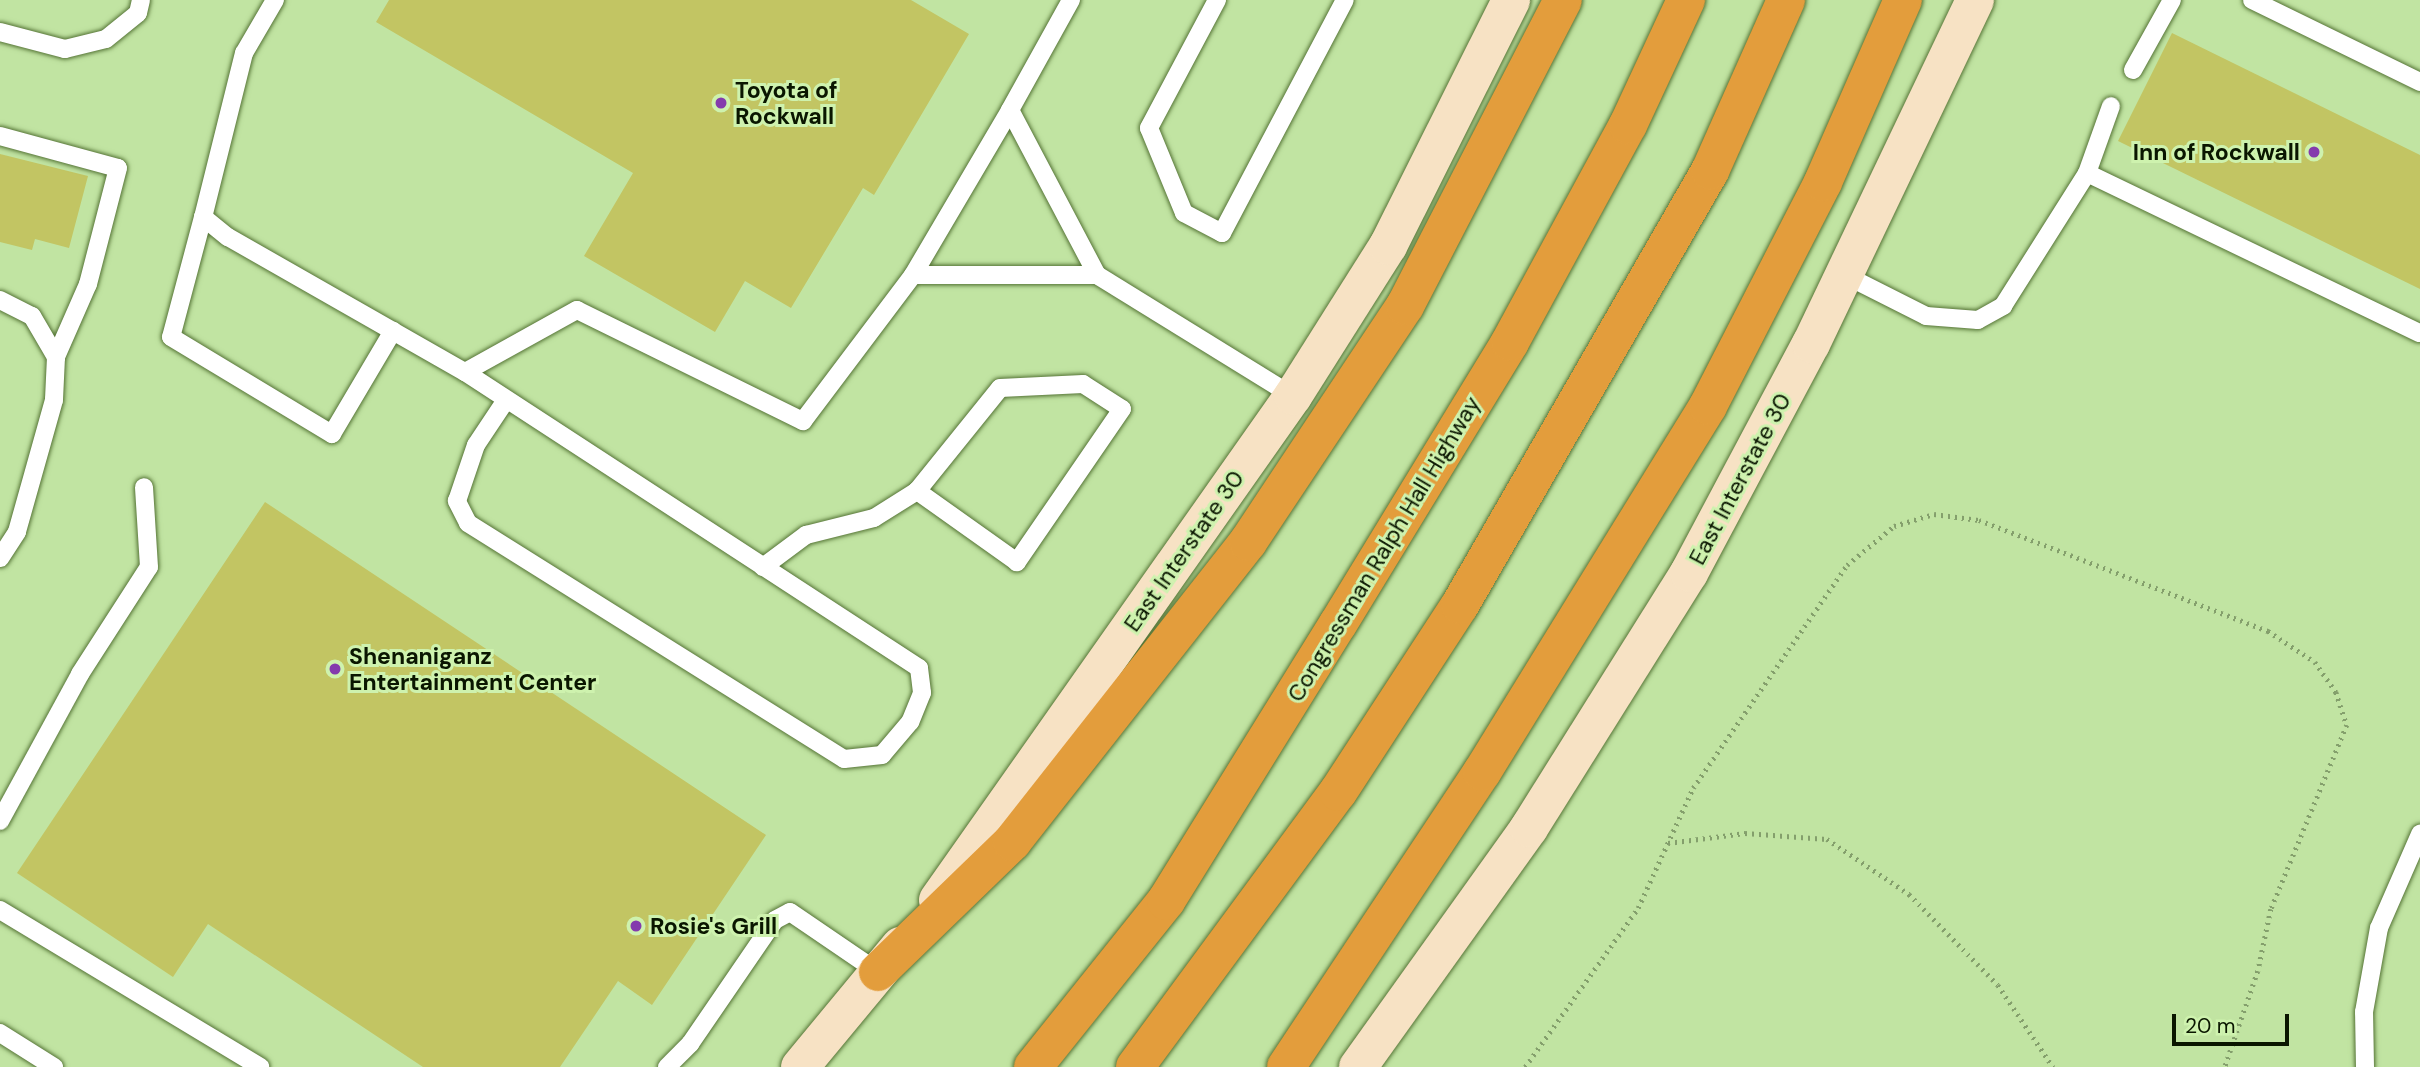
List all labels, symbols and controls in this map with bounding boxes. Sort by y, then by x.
place label: Toyota of Rockwall [735,76,838,130]
marker: Toyota of Rockwall [713,95,729,111]
place label: Inn of Rockwall [2133,138,2300,166]
marker: Inn of Rockwall [2306,144,2322,160]
street label: East Interstate 30 [1683,389,1797,569]
street label: Congressman Ralph Hall Highway [1282,391,1486,707]
street label: East Interstate 30 [1118,465,1250,637]
place label: Shenaniganz Entertainment Center [349,642,596,696]
marker: Shenaniganz Entertainment Center [327,661,343,677]
place label: Rosie's Grill [650,912,777,940]
marker: Rosie's Grill [628,918,644,934]
scale bar [2175,1000,2292,1044]
text: 20 m [2185,1012,2236,1040]

